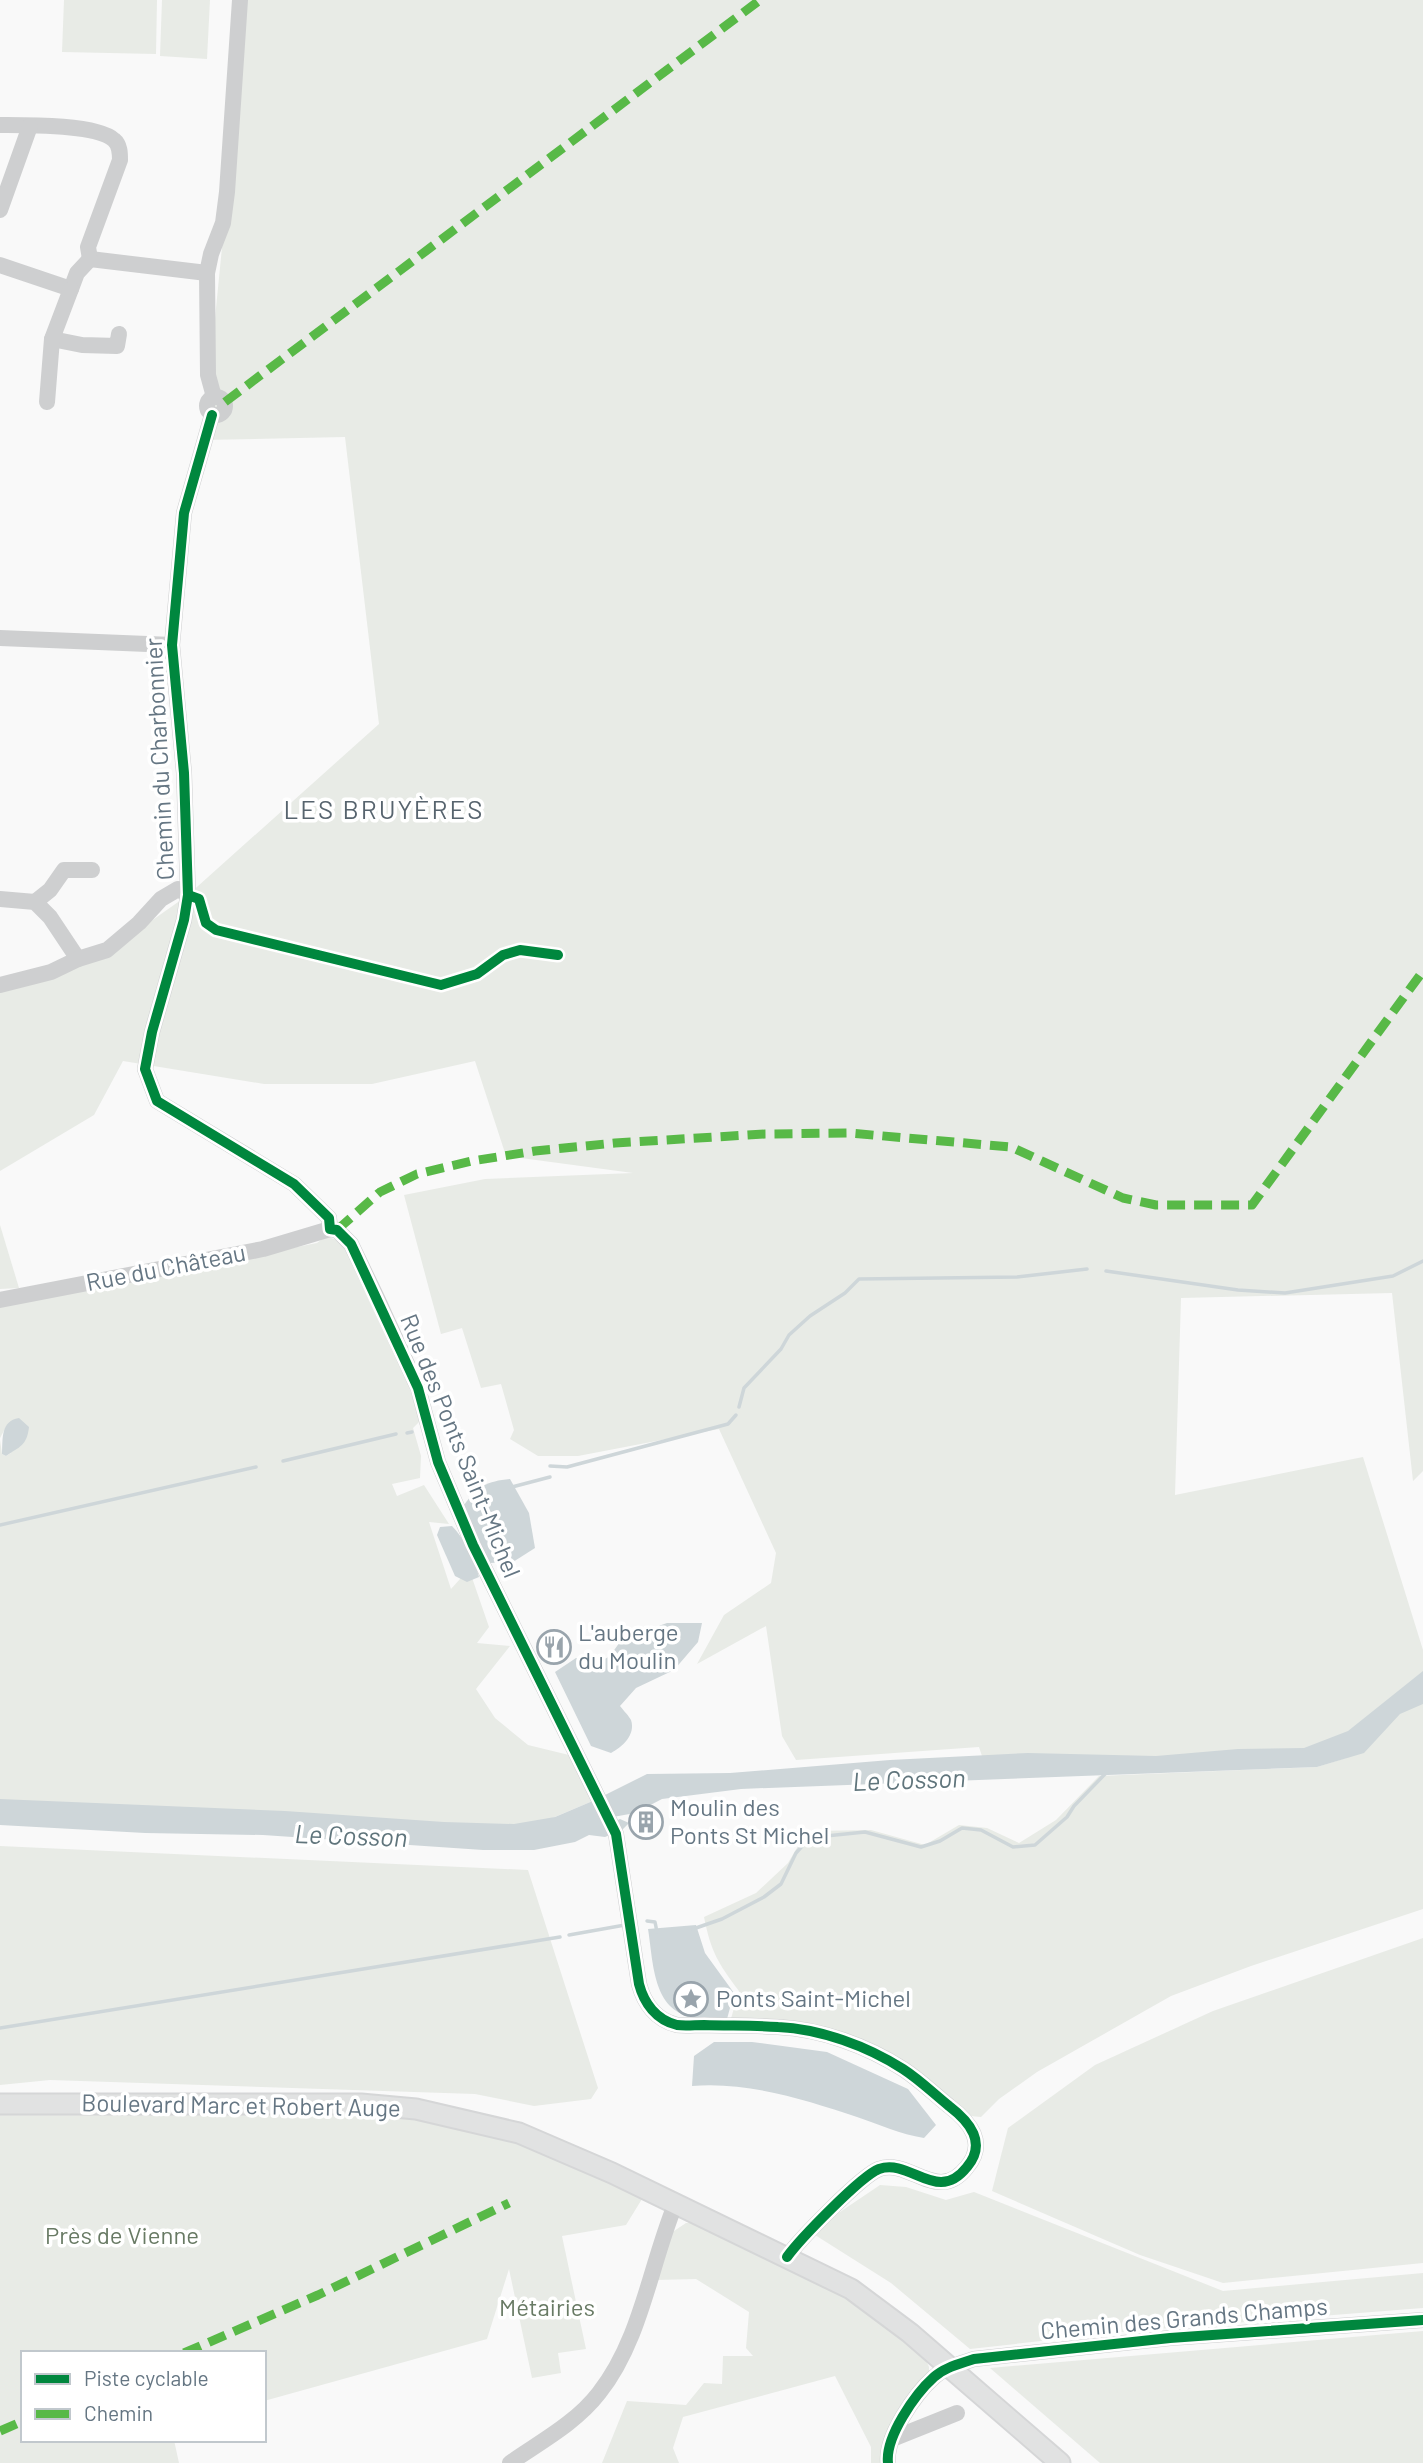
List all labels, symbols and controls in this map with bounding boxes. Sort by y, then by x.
street label: Chemin du Charbonnier [138,637,179,881]
district label: LES BRUYÈRES [284,793,484,824]
street label: Rue du Château [84,1237,248,1296]
street label: Rue des Ponts Saint-Michel [395,1309,528,1582]
place label: L'auberge du Moulin [578,1617,679,1674]
restaurant icon: L'auberge du Moulin [535,1628,573,1666]
water label: Le Cosson [852,1761,966,1796]
place label: Moulin des Ponts St Michel [670,1792,829,1849]
building icon: Moulin des Ponts St Michel [627,1803,665,1841]
water label: Le Cosson [294,1817,408,1852]
place icon: Ponts Saint-Michel [672,1980,710,2018]
place label: Ponts Saint-Michel [716,1983,911,2012]
street label: Boulevard Marc et Robert Auge [81,2087,401,2122]
park label: Près de Vienne [45,2220,199,2249]
street label: Chemin des Grands Champs [1039,2291,1329,2345]
park label: Métairies [499,2292,595,2321]
legend [21,2351,266,2442]
text: Piste cyclable [84,2365,209,2390]
text: Chemin [84,2400,153,2425]

